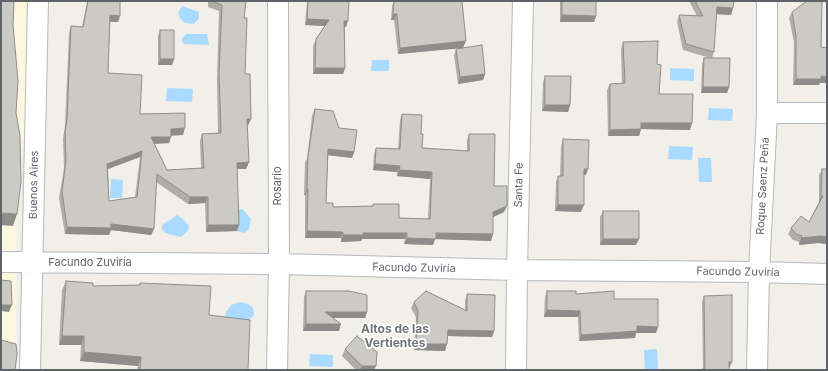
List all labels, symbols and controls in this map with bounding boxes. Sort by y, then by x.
street label: Roque Saenz Peña [754,137,772,235]
street label: Buenos Aires [27,151,41,219]
street label: Santa Fe [512,162,526,208]
street label: Rosario [271,166,285,206]
street label: Facundo Zuviría [48,256,132,270]
street label: Facundo Zuviría [372,261,456,275]
street label: Facundo Zuviría [696,265,780,279]
district label: Altos de las Vertientes [361,322,429,350]

